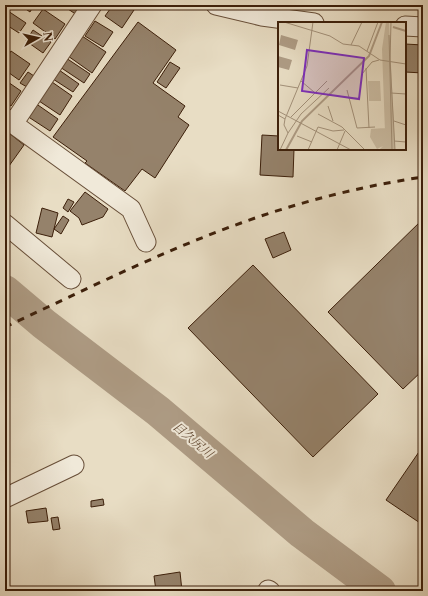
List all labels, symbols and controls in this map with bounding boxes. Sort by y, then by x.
north arrow [18,18,58,58]
inset map [278,22,406,150]
text: N [40,31,56,43]
water label: 目久尻川 [170,418,218,462]

